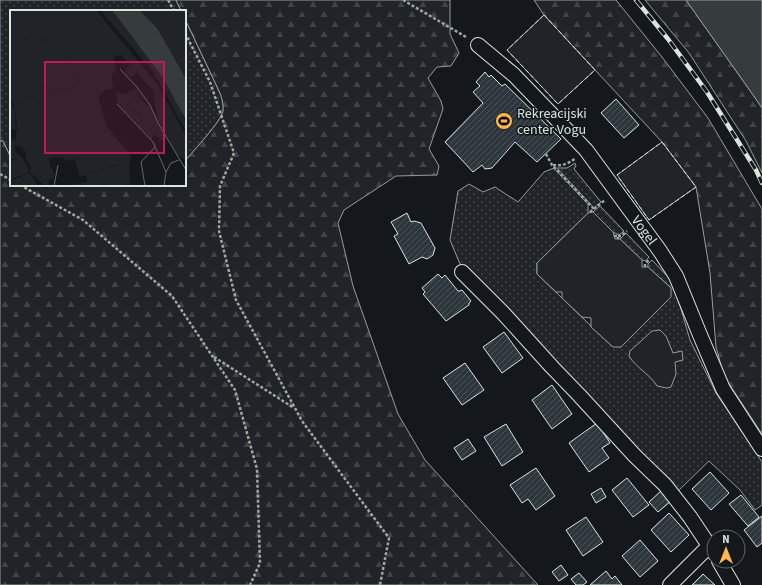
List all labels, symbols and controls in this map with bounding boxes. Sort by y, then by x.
inset map [10,10,186,186]
place label: Rekreacijski center Vogu [517,104,587,140]
sports icon: Rekreacijski center Vogu [494,111,514,131]
street label: Vogel [626,212,662,250]
north arrow [706,529,746,569]
text: N [722,532,730,547]

